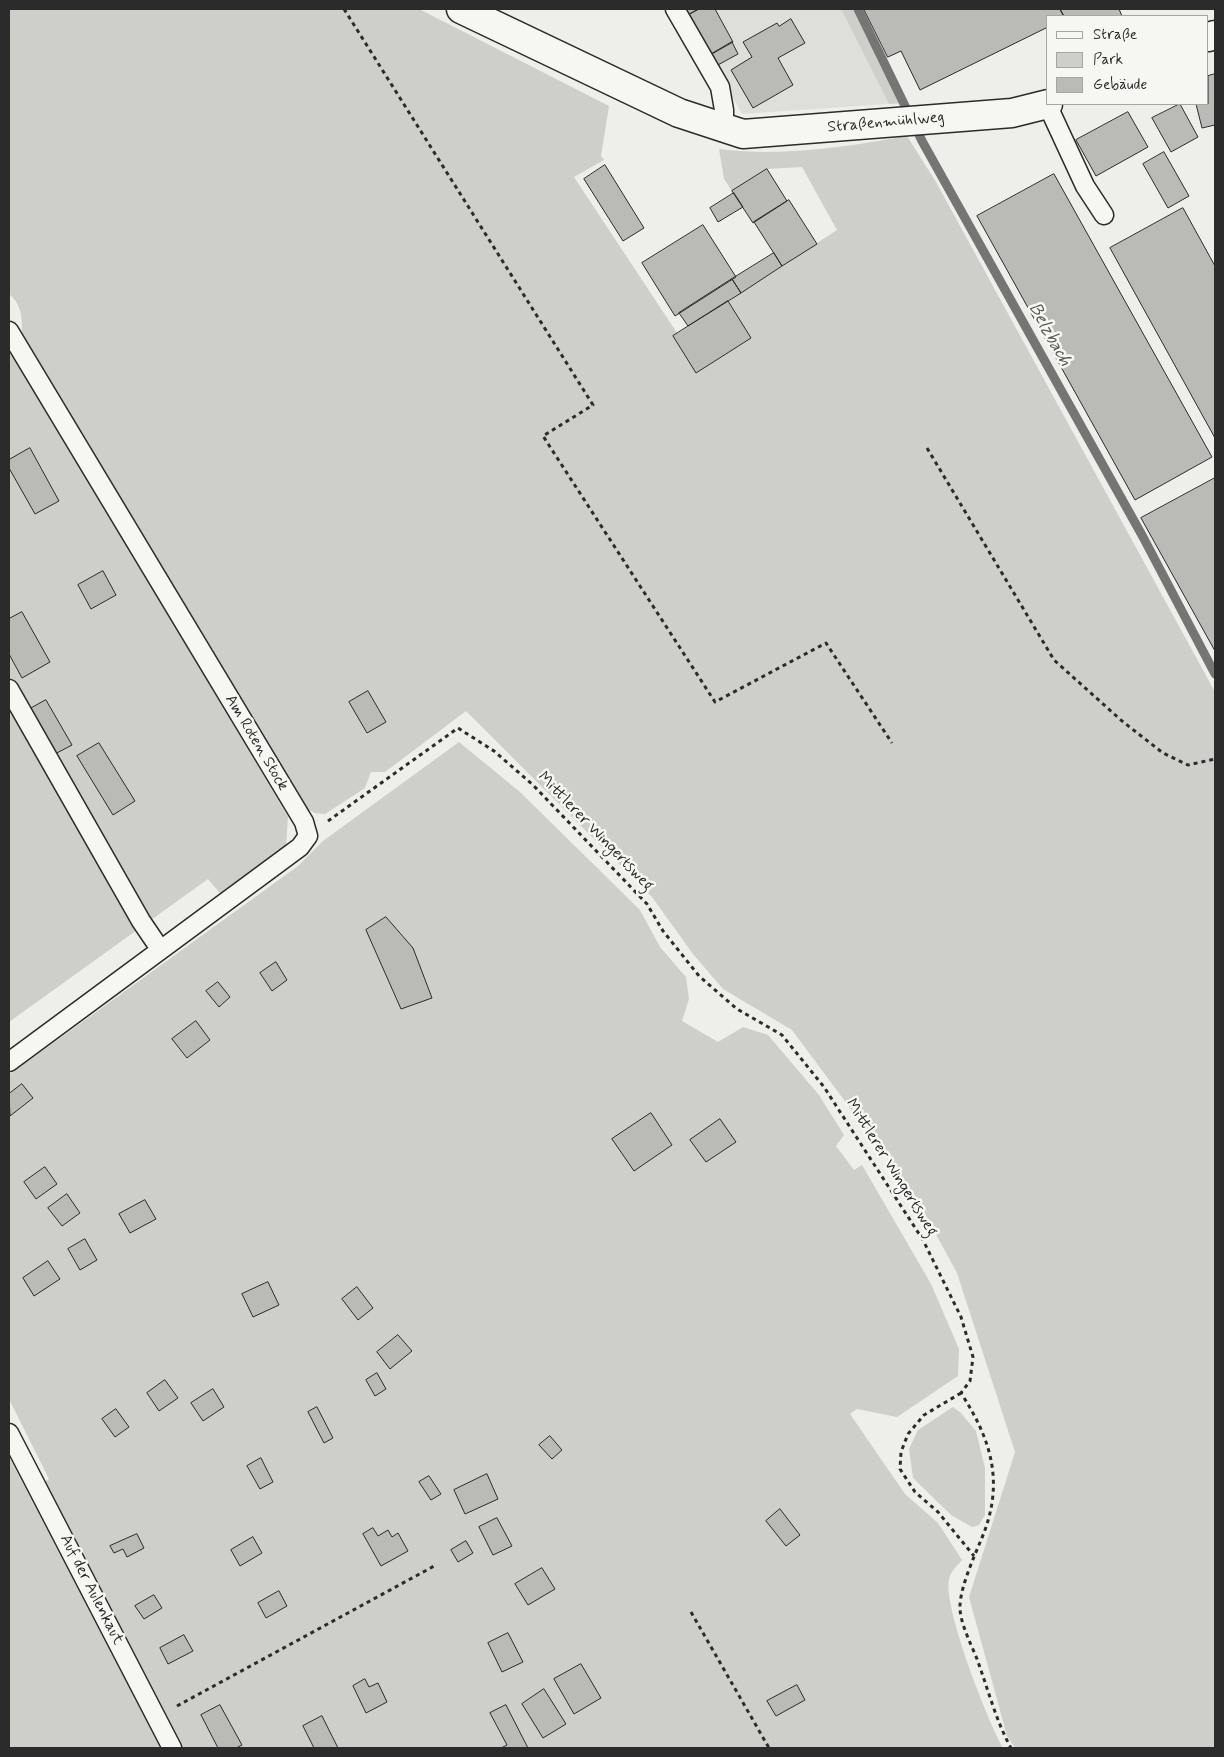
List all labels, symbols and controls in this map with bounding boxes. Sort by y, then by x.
legend [1046,15,1209,105]
text: Straße [1093,25,1137,45]
text: Park [1093,50,1123,70]
text: Gebäude [1093,75,1147,95]
street label: Straßenmühlweg [827,108,945,138]
water label: Belzbach [1023,300,1075,370]
street label: Am Roten Stock [220,692,292,794]
street label: Mittlerer Wingertsweg [533,768,657,896]
street label: Mittlerer Wingertsweg [841,1096,941,1240]
street label: Auf der Aulenkaut [55,1532,127,1648]

